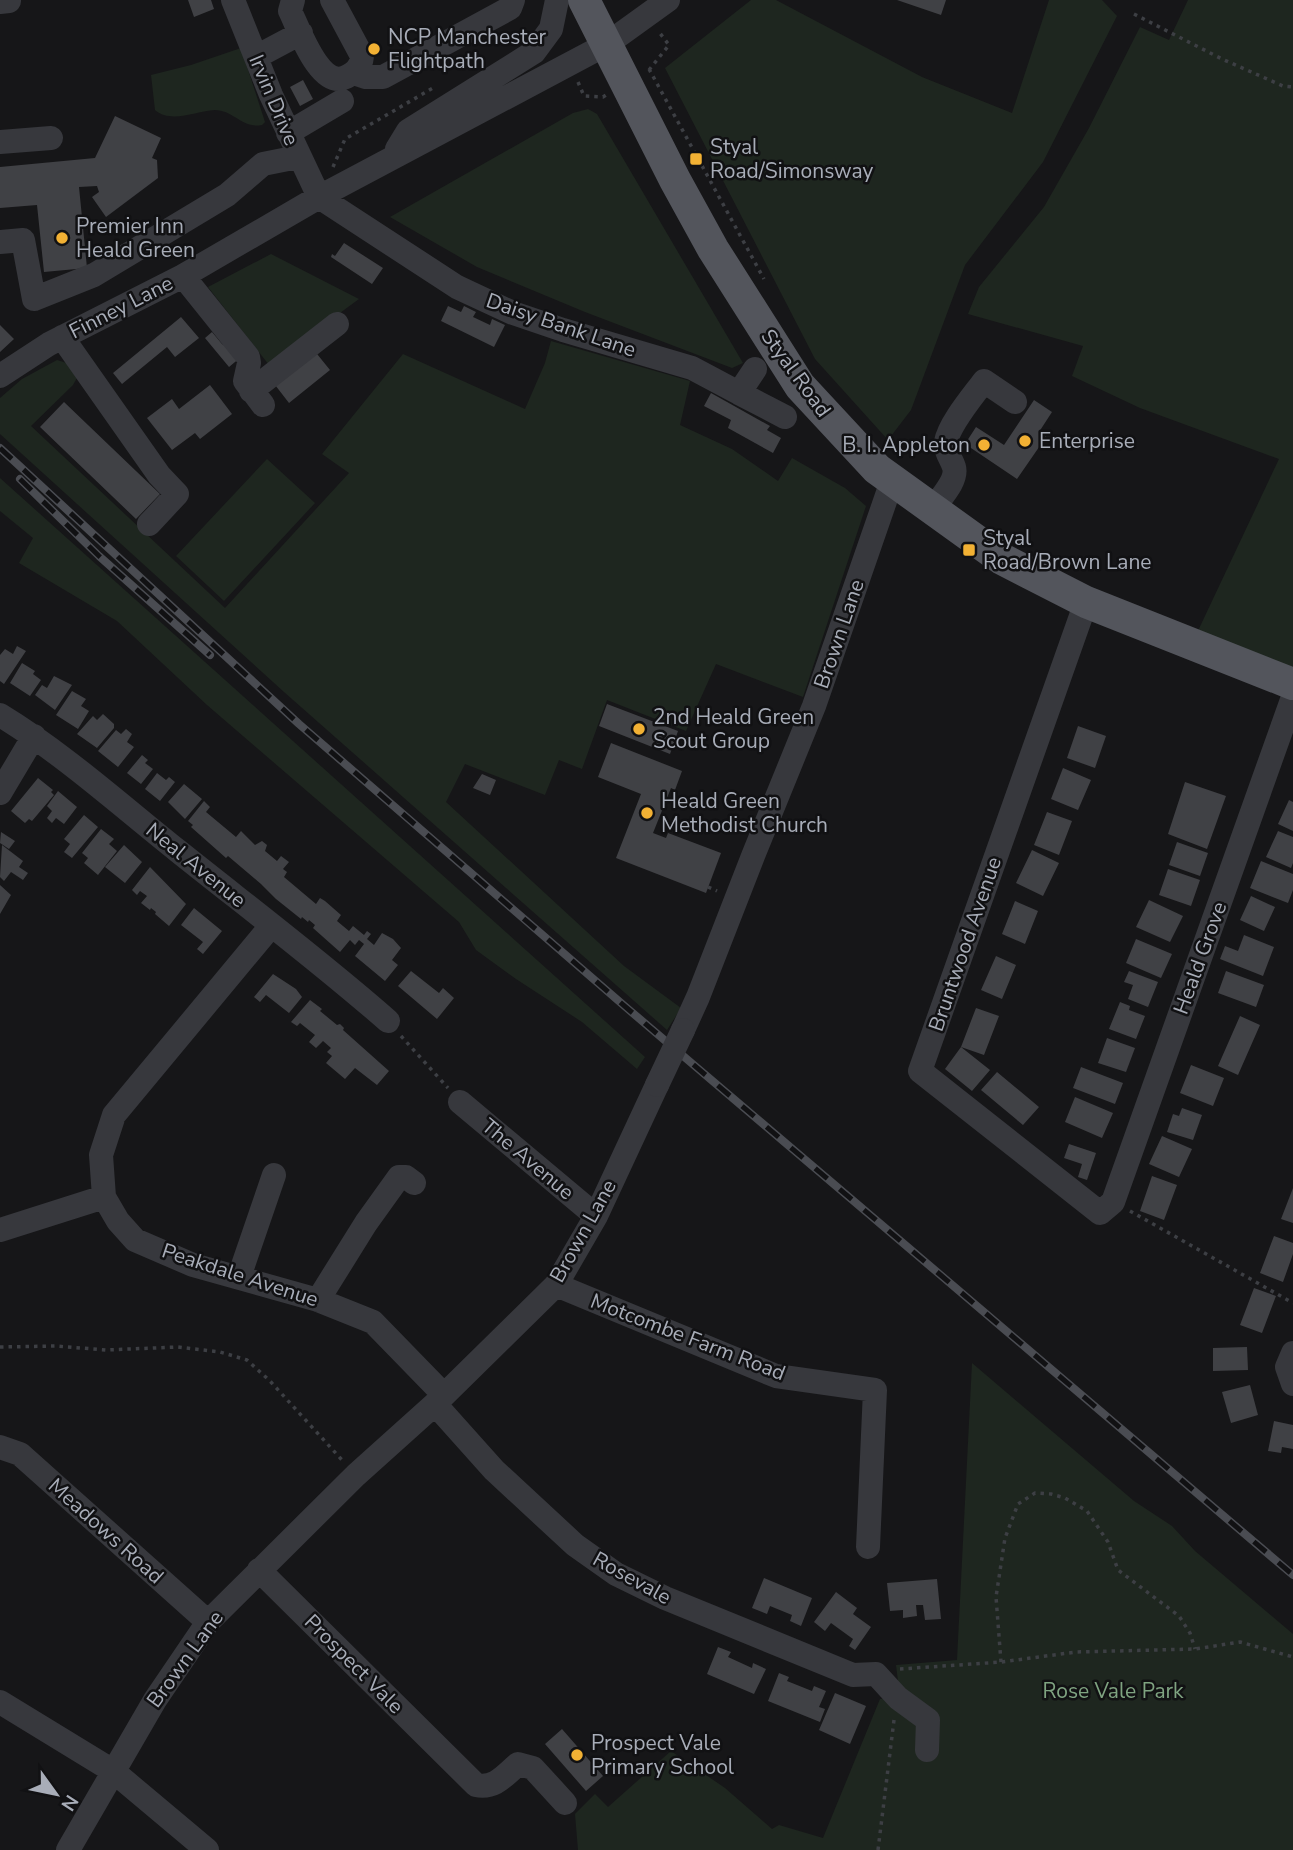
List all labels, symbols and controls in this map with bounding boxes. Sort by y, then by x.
place label: NCP Manchester Flightpath [388,23,547,75]
marker: NCP Manchester Flightpath [366,41,382,57]
street label: Irvin Drive [242,50,306,150]
place label: Styal Road/Simonsway [710,133,874,185]
marker: Styal Road/Simonsway [688,151,704,167]
place label: Premier Inn Heald Green [76,212,195,264]
marker: Premier Inn Heald Green [54,230,70,246]
street label: Finney Lane [64,269,178,345]
street label: Daisy Bank Lane [482,286,640,364]
street label: Styal Road [755,323,837,423]
place label: Enterprise [1039,427,1135,455]
place label: B. I. Appleton [842,431,970,459]
marker: Enterprise [1017,433,1033,449]
marker: B. I. Appleton [976,437,992,453]
place label: Styal Road/Brown Lane [983,524,1152,576]
marker: Styal Road/Brown Lane [961,542,977,558]
street label: Brown Lane [807,576,871,692]
place label: 2nd Heald Green Scout Group [653,703,814,755]
marker: 2nd Heald Green Scout Group [631,721,647,737]
place label: Heald Green Methodist Church [661,787,828,839]
marker: Heald Green Methodist Church [639,805,655,821]
street label: Neal Avenue [140,816,252,914]
street label: Bruntwood Avenue [922,853,1008,1035]
street label: Heald Grove [1167,898,1233,1018]
street label: The Avenue [476,1112,580,1206]
street label: Brown Lane [543,1174,623,1288]
street label: Peakdale Avenue [158,1237,322,1313]
street label: Motcombe Farm Road [586,1287,790,1387]
street label: Meadows Road [42,1472,170,1590]
street label: Rosevale [588,1545,676,1611]
street label: Brown Lane [140,1605,230,1713]
street label: Prospect Vale [298,1608,410,1720]
park label: Rose Vale Park [1042,1677,1184,1705]
place label: Prospect Vale Primary School [591,1729,735,1781]
marker: Prospect Vale Primary School [569,1747,585,1763]
north arrow [21,1759,91,1829]
text: N [55,1790,84,1816]

